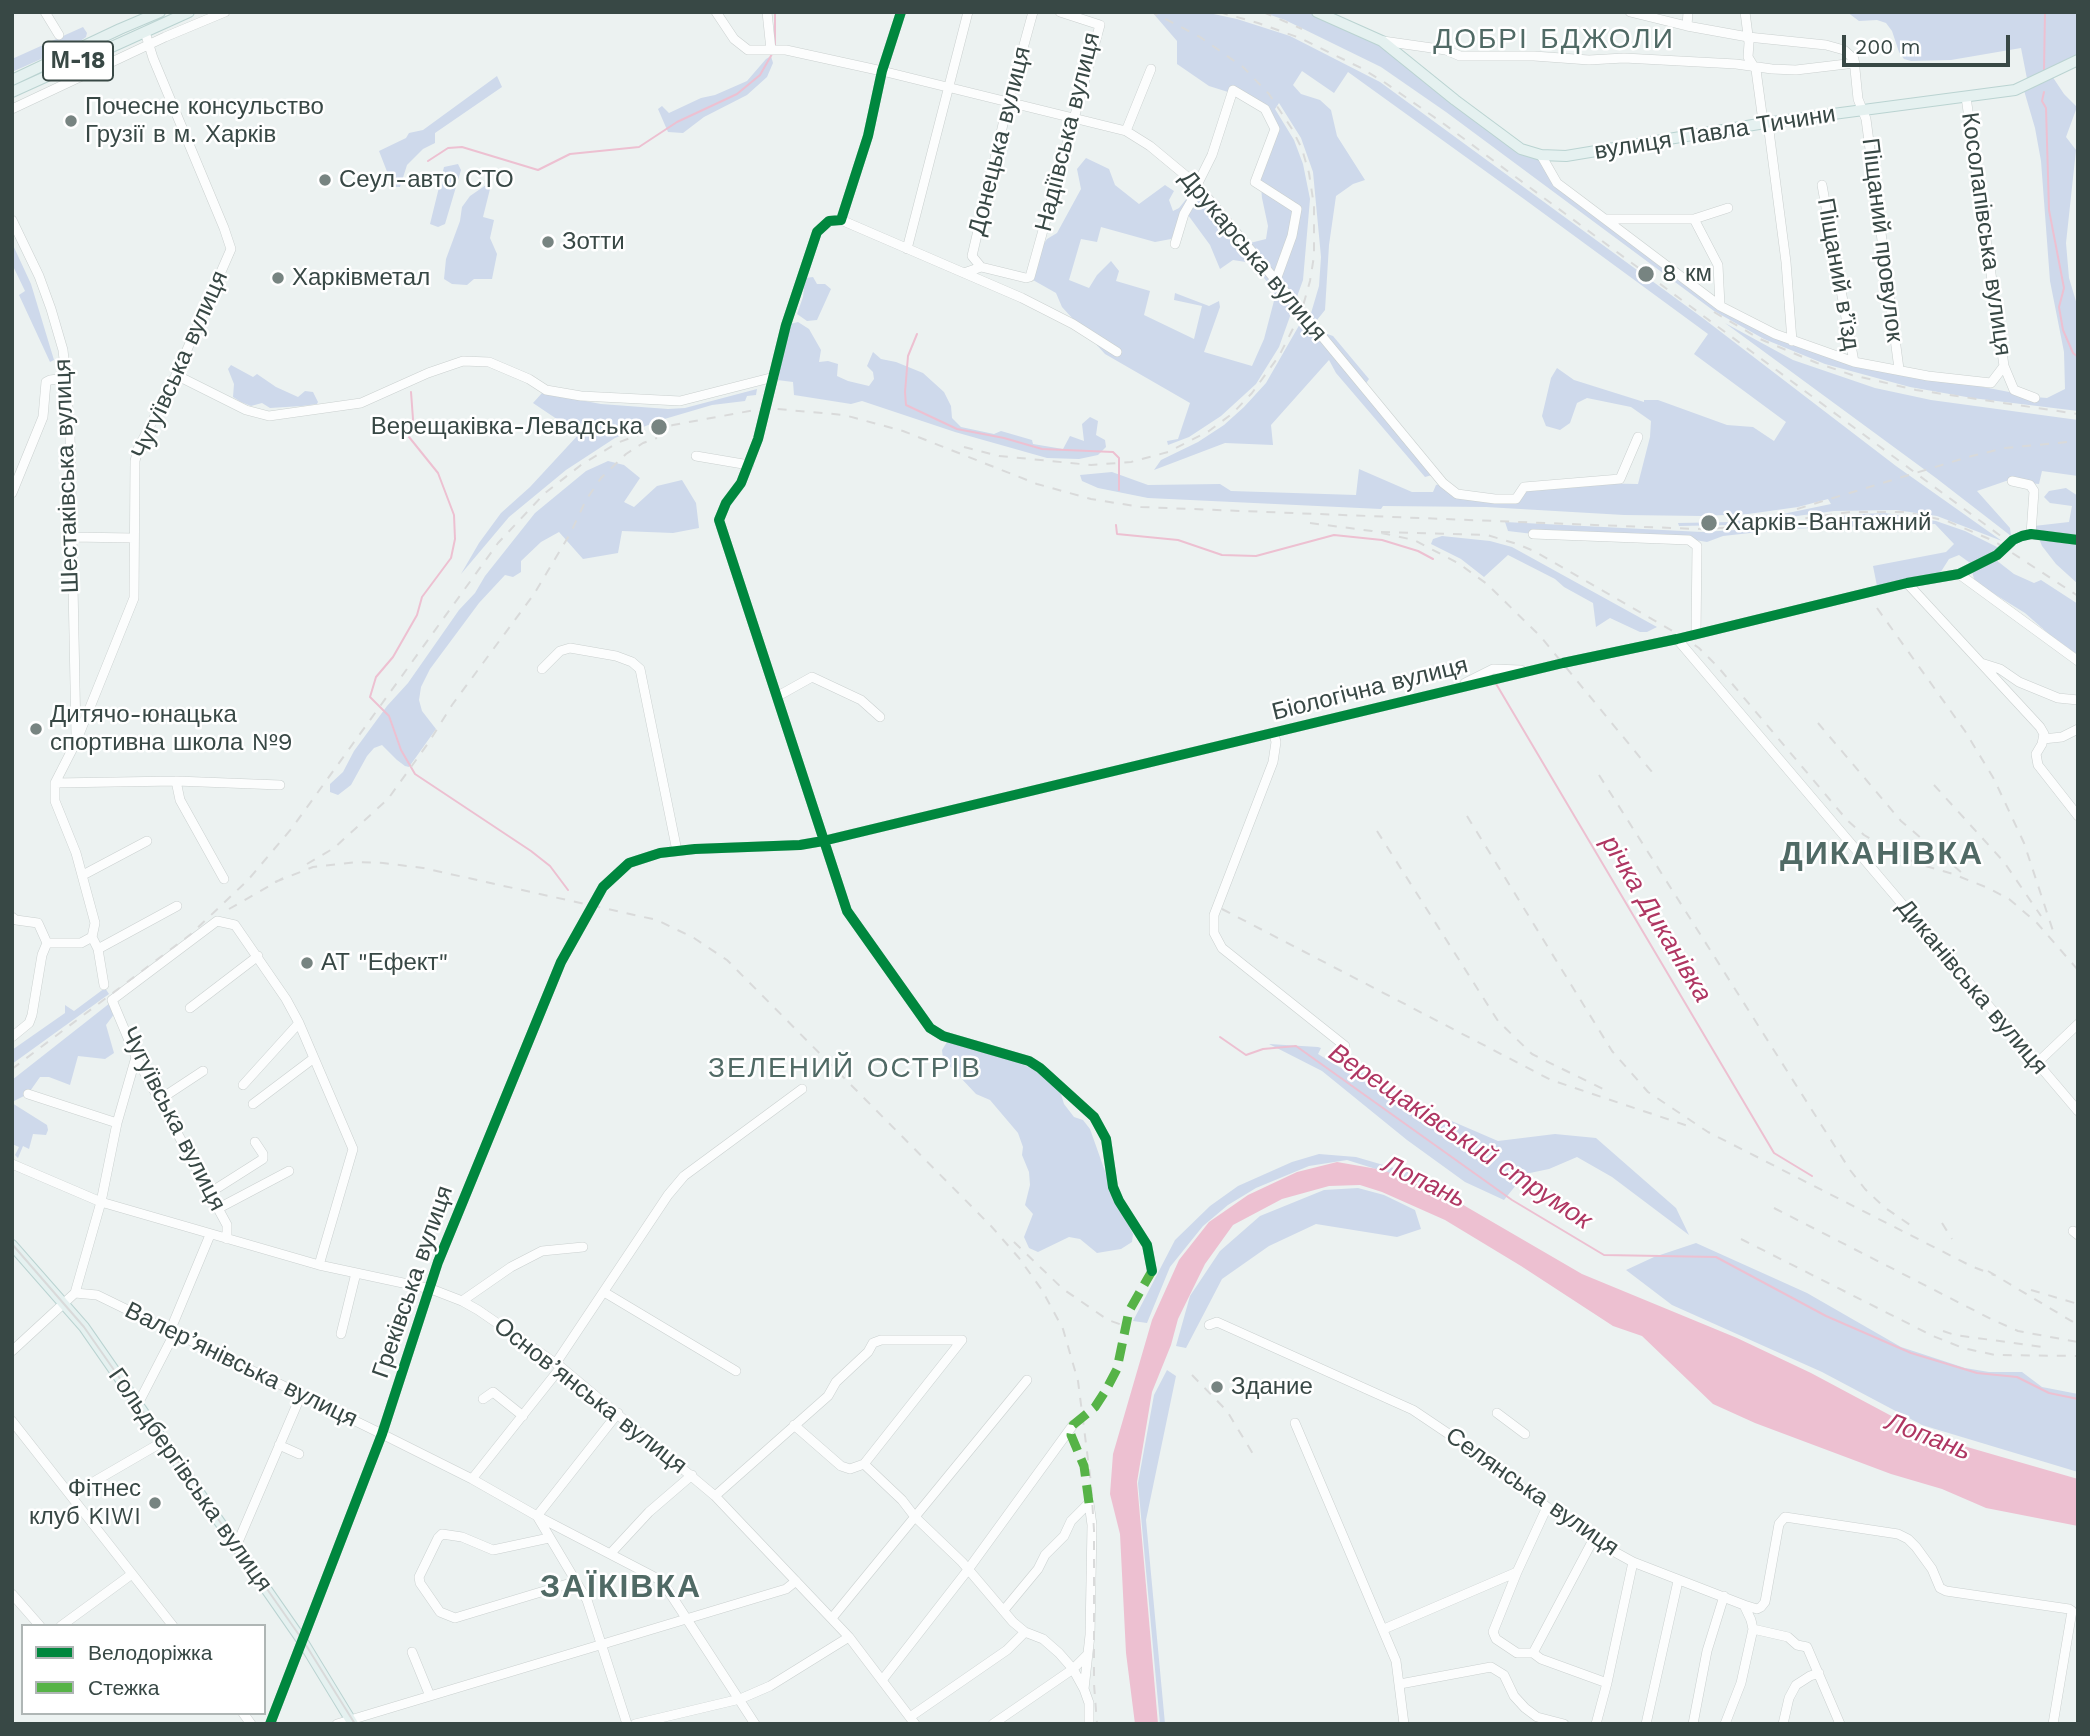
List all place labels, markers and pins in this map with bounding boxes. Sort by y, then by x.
place label: Почесне консульство Грузії в м. Харків [85,93,324,149]
marker: Почесне консульство Грузії в м. Харків [63,113,79,129]
place label: Сеул-авто СТО [339,166,514,194]
marker: Сеул-авто СТО [317,172,333,188]
place label: Зотти [562,228,625,256]
marker: Зотти [540,234,556,250]
place label: 8 км [1662,260,1712,288]
place label: Харківметал [292,264,430,292]
marker: 8 км [1636,264,1656,284]
marker: Харківметал [270,270,286,286]
place label: Верещаківка-Левадська [371,413,643,441]
marker: Верещаківка-Левадська [649,417,669,437]
place label: Харків-Вантажний [1725,509,1931,537]
marker: Харків-Вантажний [1699,513,1719,533]
place label: Дитячо-юнацька спортивна школа №9 [50,701,293,757]
marker: Дитячо-юнацька спортивна школа №9 [28,721,44,737]
place label: АТ "Ефект" [321,949,448,977]
marker: АТ "Ефект" [299,955,315,971]
place label: Здание [1231,1373,1313,1401]
marker: Здание [1209,1379,1225,1395]
place label: Фітнес клуб KIWI [29,1475,141,1531]
marker: Фітнес клуб KIWI [147,1495,163,1511]

